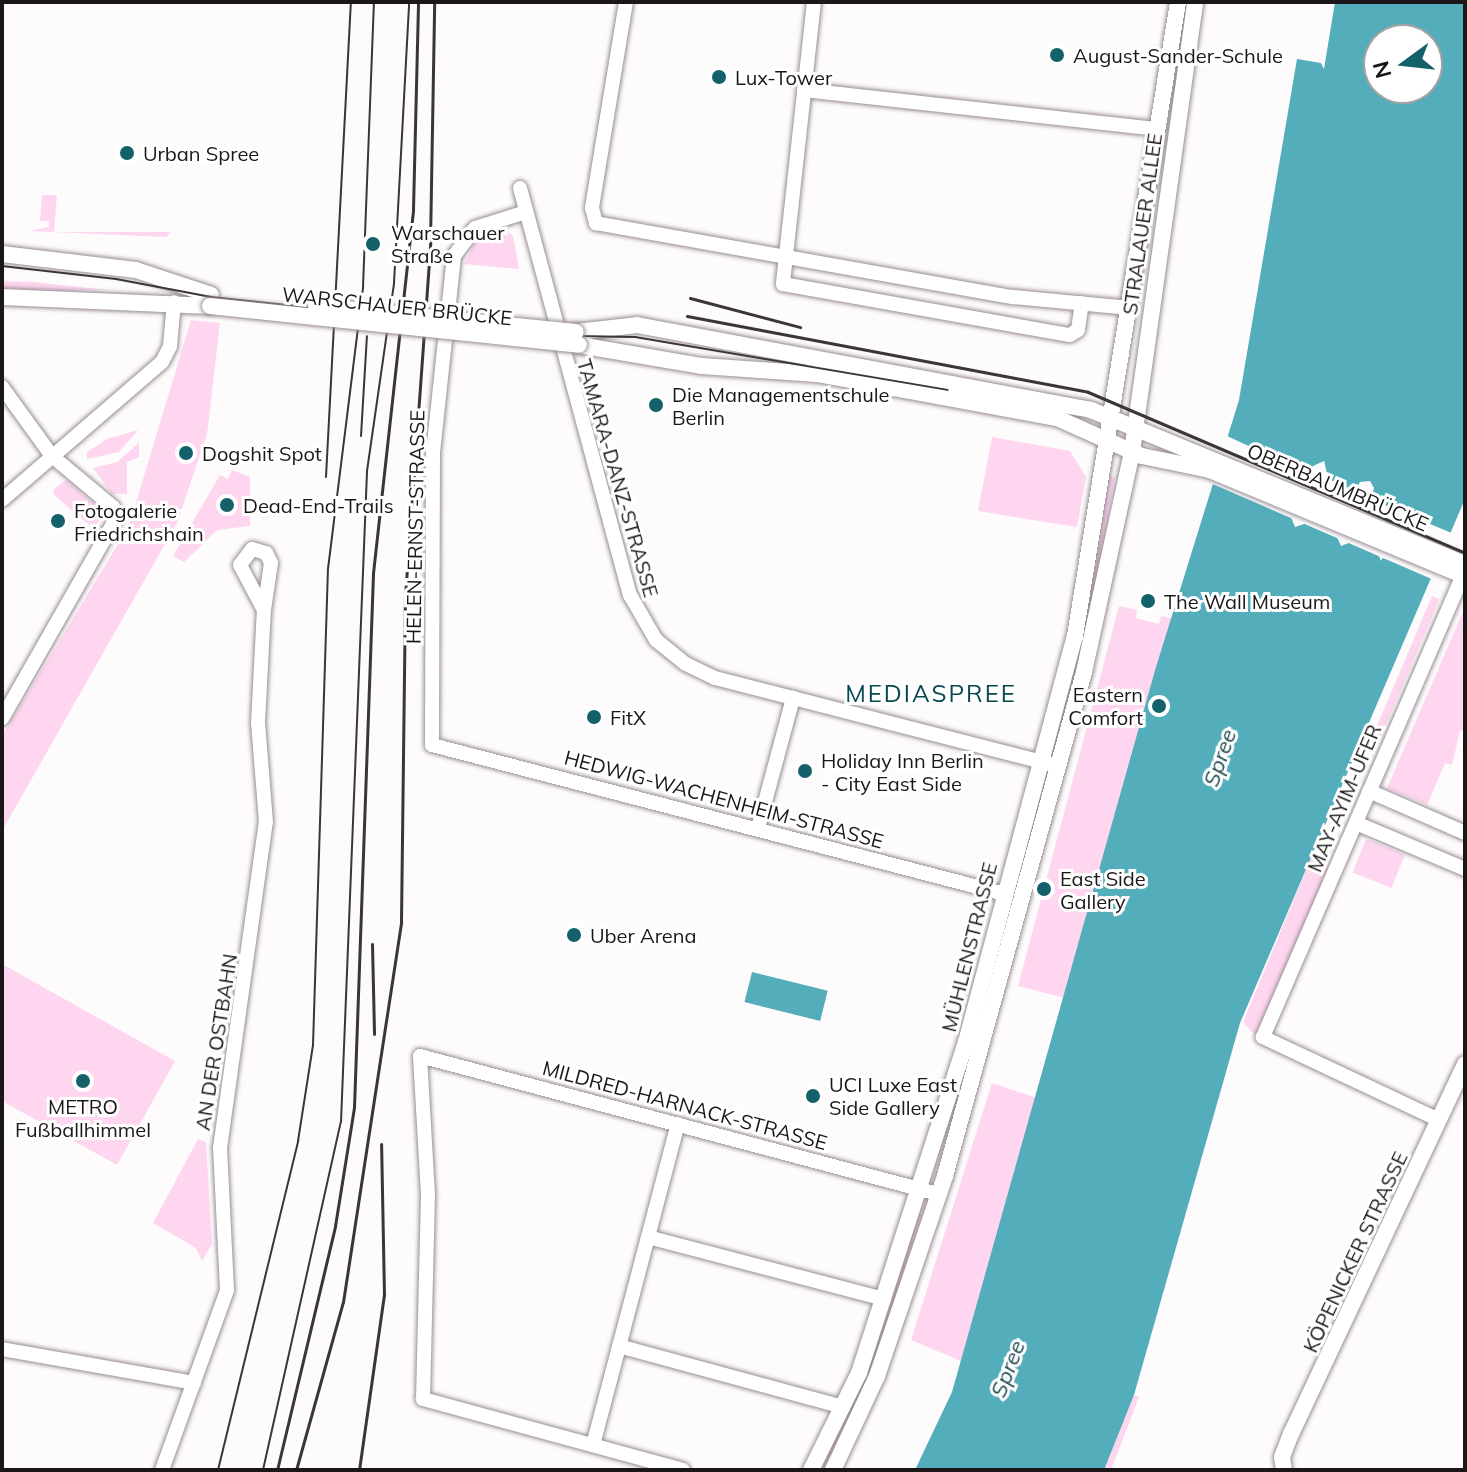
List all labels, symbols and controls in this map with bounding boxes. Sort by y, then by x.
north arrow [1363,24,1443,104]
place label: August-Sander-Schule [1073,43,1283,67]
marker: August-Sander-Schule [1048,46,1066,64]
text: N [1366,58,1397,81]
place label: Lux-Tower [735,65,832,89]
marker: Lux-Tower [710,68,728,86]
street label: STRALAUER ALLEE [1117,132,1167,316]
place label: Urban Spree [143,141,259,165]
marker: Urban Spree [118,144,136,162]
place label: Warschauer Straße [391,220,504,267]
marker: Warschauer Straße [362,233,384,255]
street label: WARSCHAUER BRÜCKE [281,282,513,330]
street label: TAMARA-DANZ-STRASSE [572,356,664,600]
place label: Die Managementschule Berlin [672,382,889,429]
marker: Die Managementschule Berlin [647,396,665,414]
street label: HELEN-ERNST-STRASSE [401,410,429,644]
street label: OBERBAUMBRÜCKE [1244,438,1432,536]
place label: Dogshit Spot [202,441,322,465]
marker: Dogshit Spot [177,444,195,462]
place label: Dead-End-Trails [243,493,394,517]
marker: Dead-End-Trails [218,496,236,514]
place label: Fotogalerie Friedrichshain [74,498,204,545]
marker: Fotogalerie Friedrichshain [49,512,67,530]
place label: The Wall Museum [1164,589,1330,613]
marker: The Wall Museum [1139,592,1157,610]
district label: MEDIASPREE [845,680,1017,708]
place label: Eastern Comfort [1068,682,1143,729]
marker: Eastern Comfort [1150,697,1168,715]
place label: FitX [610,705,646,729]
marker: FitX [585,708,603,726]
street label: MAY-AYIM-UFER [1302,721,1386,875]
water label: Spree [1198,726,1242,790]
street label: HEDWIG-WACHENHEIM-STRASSE [562,745,886,853]
place label: Holiday Inn Berlin - City East Side [821,748,984,795]
marker: Holiday Inn Berlin - City East Side [796,762,814,780]
street label: MÜHLENSTRASSE [936,860,1002,1034]
place label: East Side Gallery [1060,866,1146,913]
marker: East Side Gallery [1035,880,1053,898]
place label: Uber Arena [590,923,696,947]
marker: Uber Arena [565,926,583,944]
street label: AN DER OSTBAHN [190,952,242,1132]
street label: MILDRED-HARNACK-STRASSE [540,1055,830,1155]
marker: METRO Fußballhimmel [74,1072,92,1090]
place label: UCI Luxe East Side Gallery [829,1072,957,1119]
marker: UCI Luxe East Side Gallery [804,1087,822,1105]
place label: METRO Fußballhimmel [15,1094,151,1141]
street label: KÖPENICKER STRASSE [1298,1148,1412,1356]
water label: Spree [985,1337,1031,1401]

